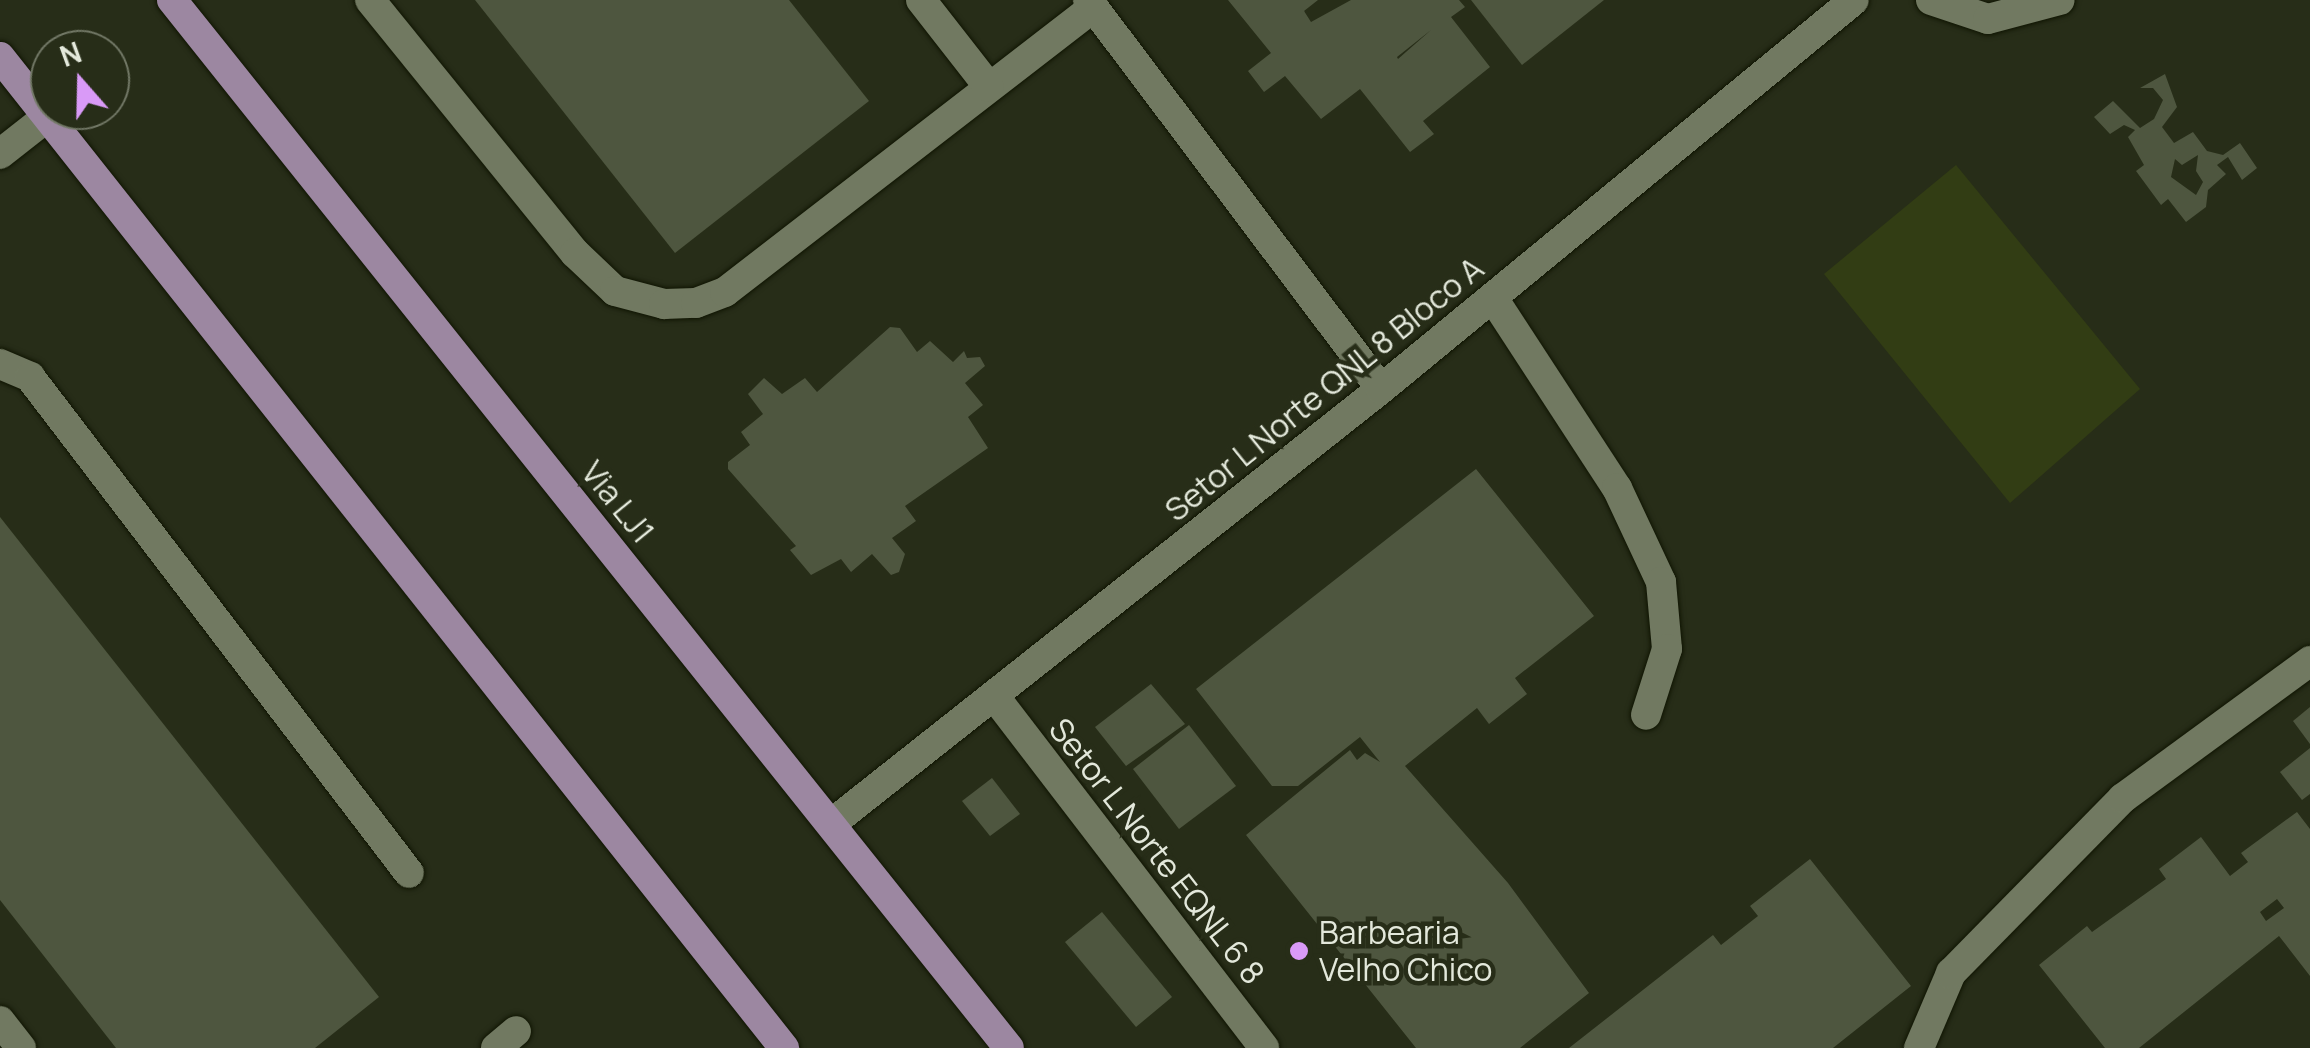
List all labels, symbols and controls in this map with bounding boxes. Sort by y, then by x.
north arrow [30,30,130,130]
text: N [54,32,86,75]
street label: Setor L Norte QNL 8 Bloco A [1156,248,1492,530]
street label: Via LJ1 [574,453,662,551]
street label: Setor L Norte EQNL 6 8 [1040,709,1274,993]
place label: Barbearia Velho Chico [1319,914,1492,989]
marker: Barbearia Velho Chico [1288,940,1310,962]

